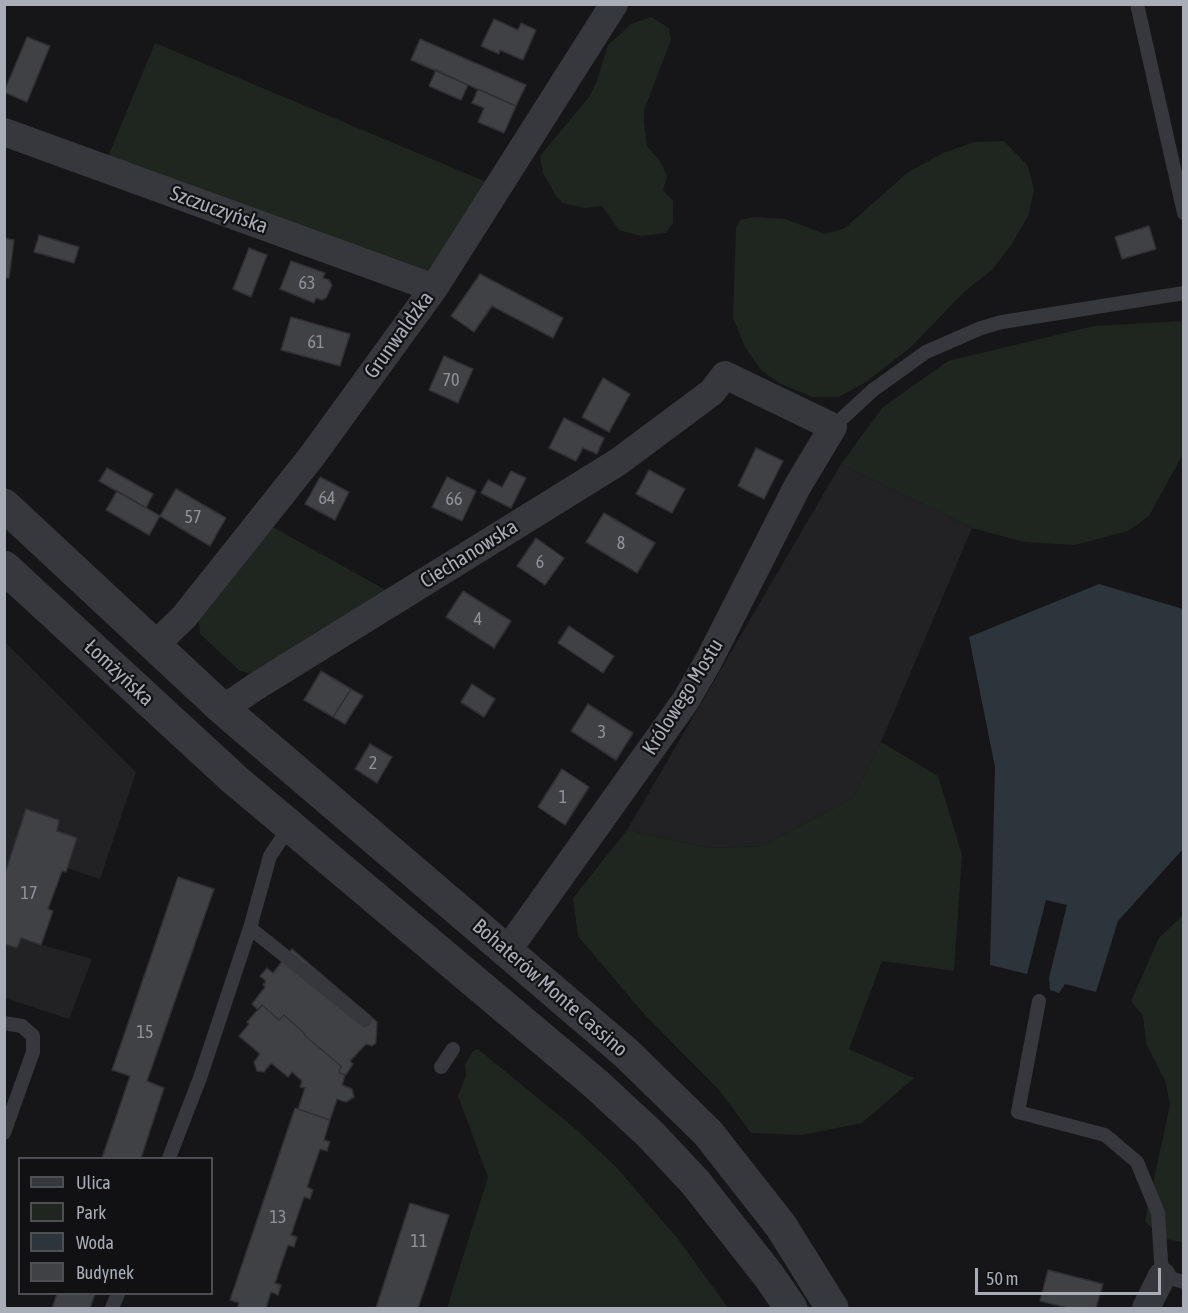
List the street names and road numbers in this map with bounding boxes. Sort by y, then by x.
street label: Szczuczyńska [167,181,271,239]
street label: Grunwaldzka [359,286,439,384]
street label: Ciechanowska [416,514,522,594]
street label: Łomżyńska [79,634,159,712]
street label: Królowego Mostu [637,634,729,760]
street label: Bohaterów Monte Cassino [467,914,633,1062]

